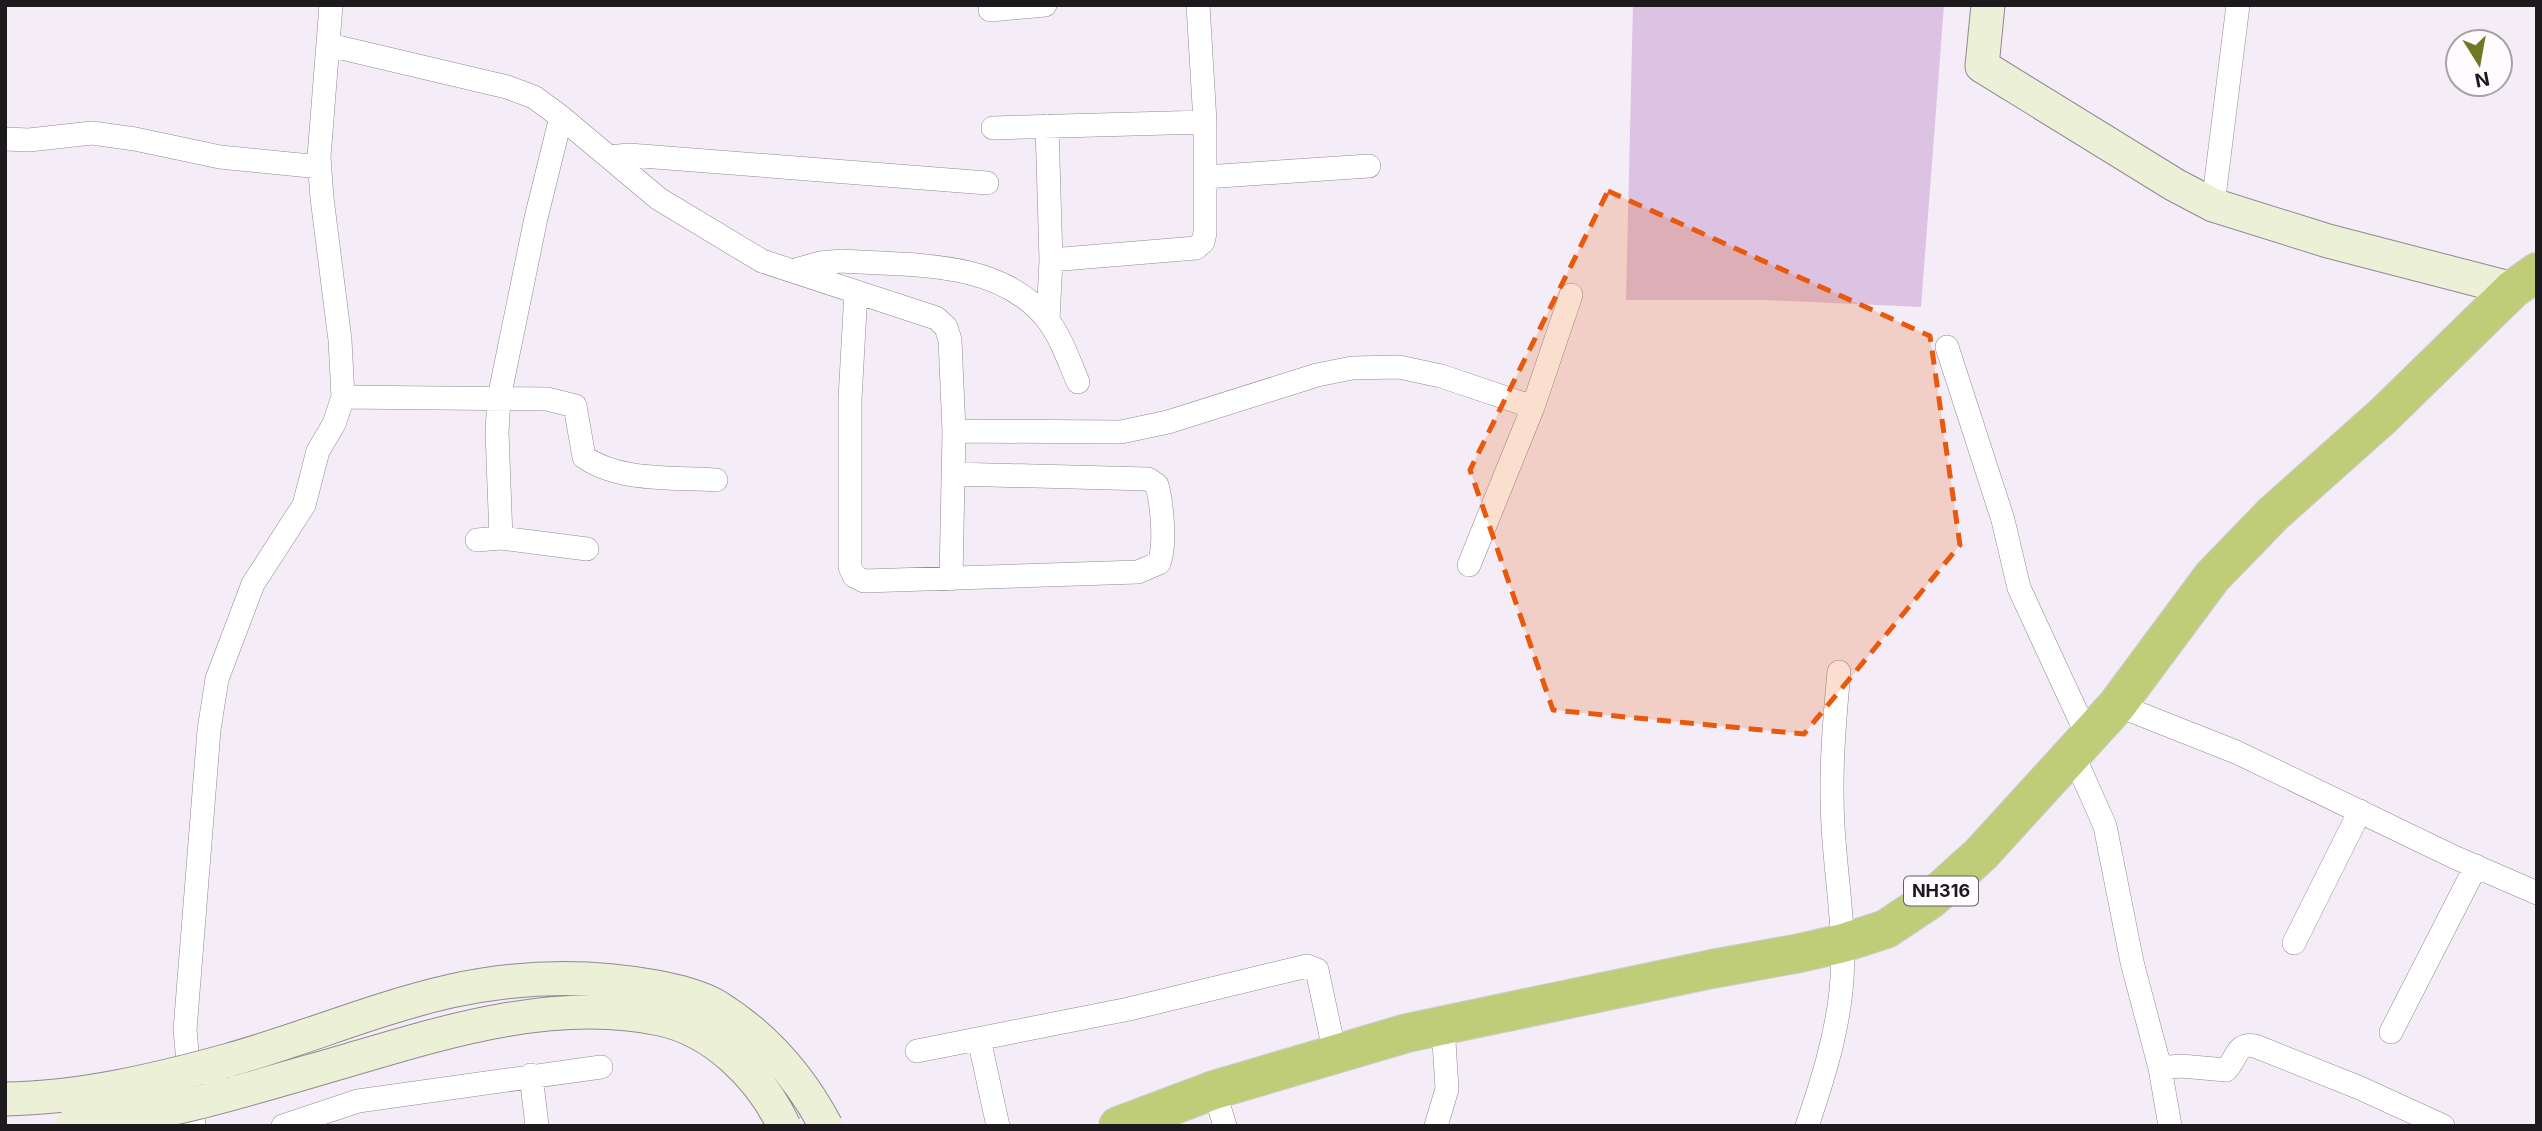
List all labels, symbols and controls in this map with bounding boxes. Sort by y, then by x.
north arrow [2444,28,2514,98]
text: N [2473,67,2491,92]
road number: NH316 [1904,876,1978,906]

